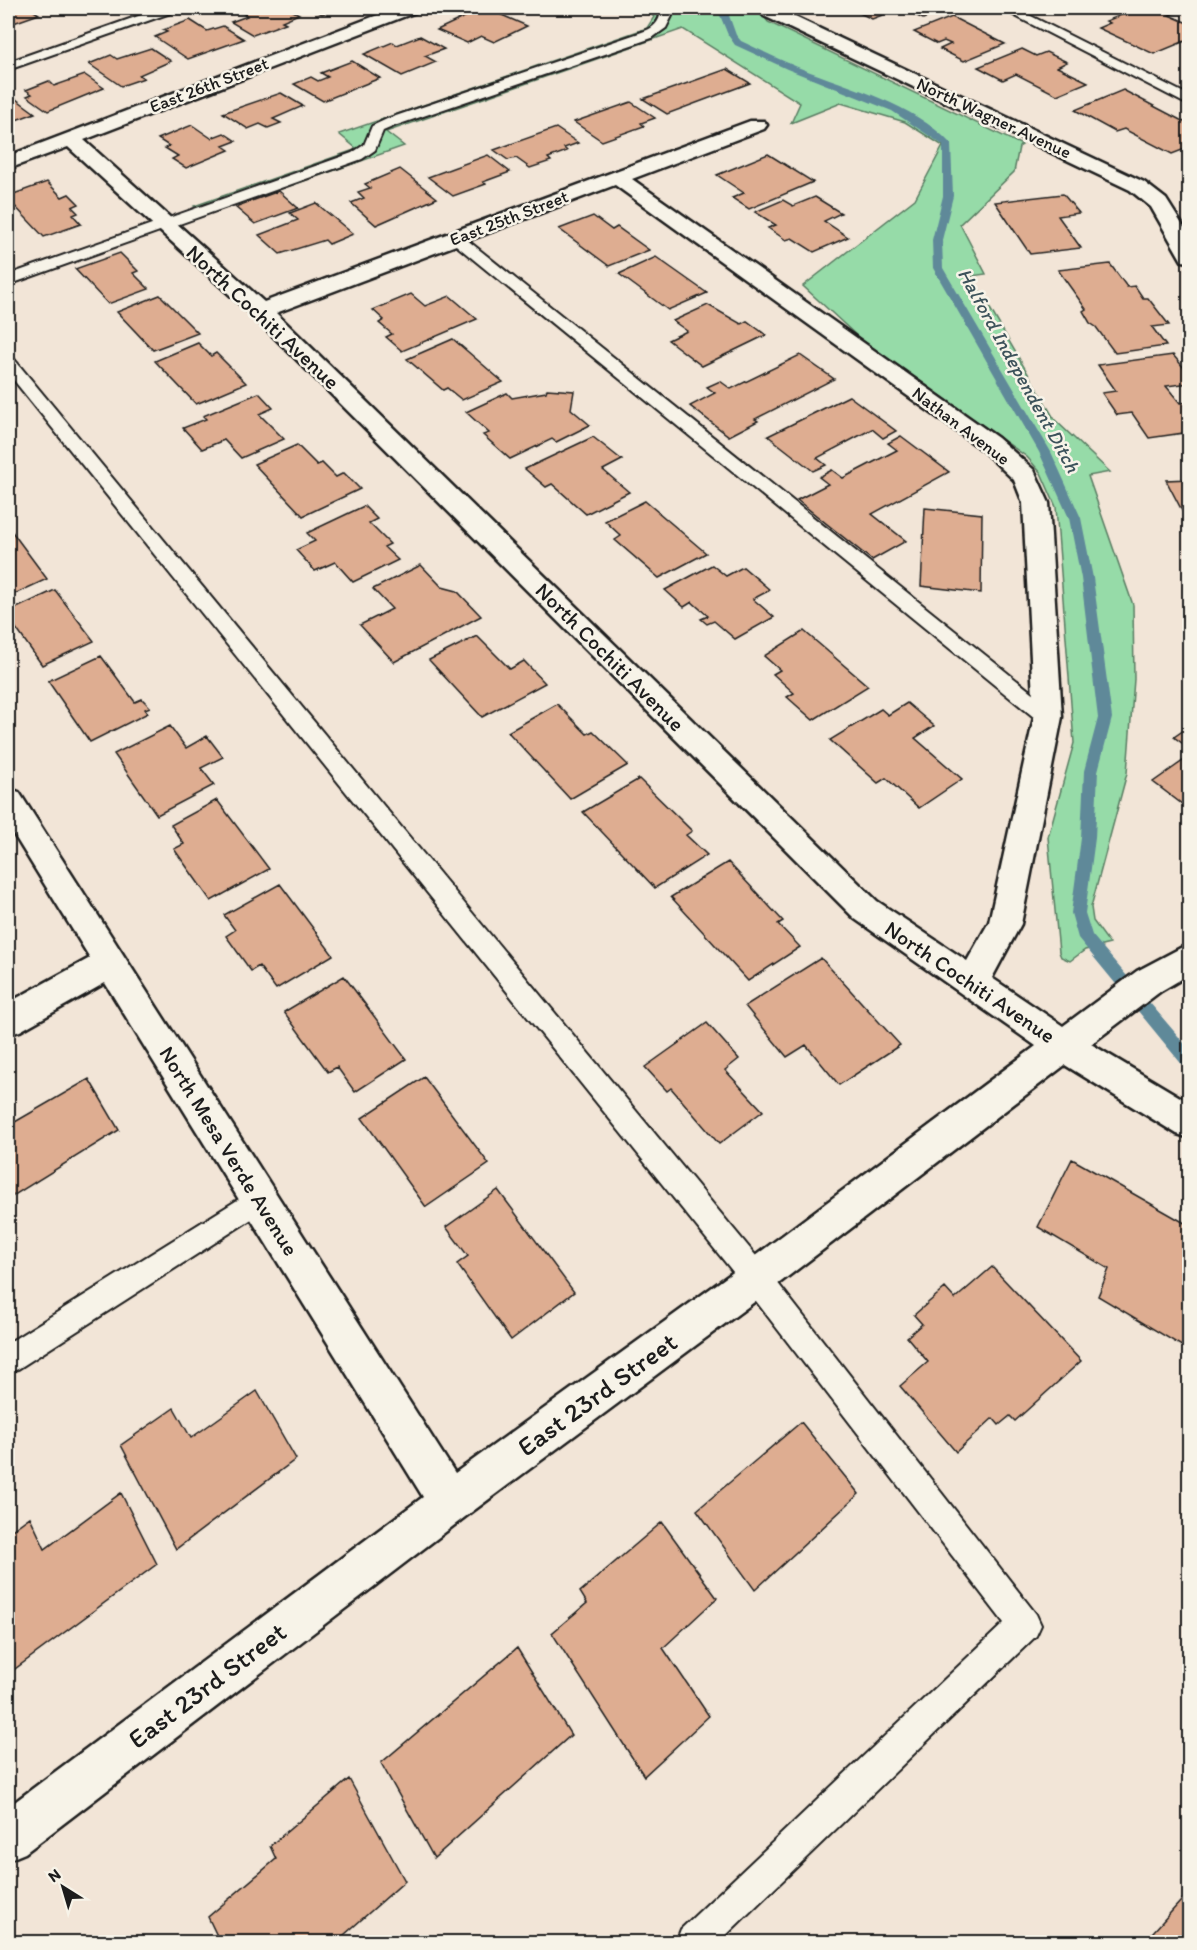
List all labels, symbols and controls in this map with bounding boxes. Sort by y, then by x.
street label: East 26th Street [146,52,272,118]
street label: North Wagner Avenue [913,73,1075,163]
street label: East 25th Street [447,185,572,251]
street label: North Cochiti Avenue [181,239,345,395]
water label: Halford Independent Ditch [953,264,1086,477]
street label: Nathan Avenue [908,382,1014,470]
street label: North Cochiti Avenue [530,577,690,737]
street label: North Cochiti Avenue [880,915,1060,1049]
street label: North Mesa Verde Avenue [153,1041,305,1261]
street label: East 23rd Street [511,1325,683,1463]
street label: East 23rd Street [121,1615,293,1755]
north arrow [33,1857,93,1917]
text: N [44,1865,64,1886]

